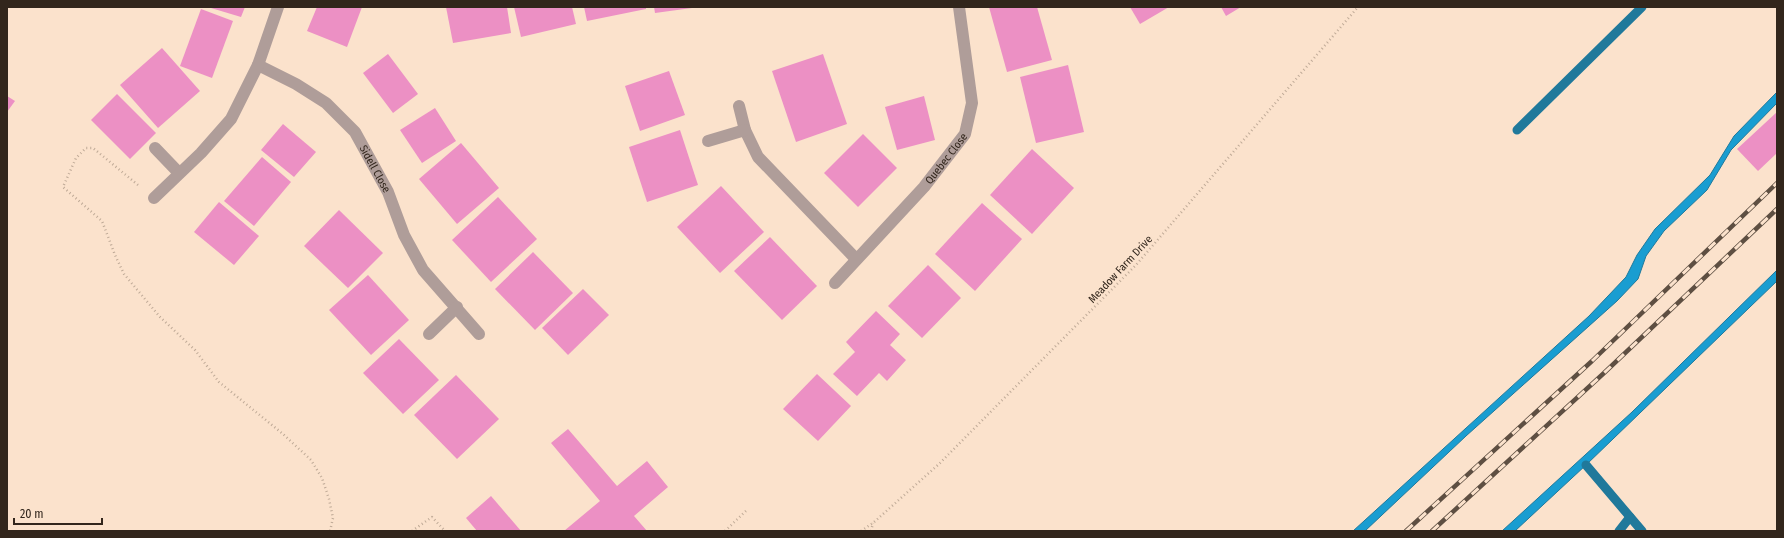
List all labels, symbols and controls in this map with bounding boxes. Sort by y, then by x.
street label: Quebec Close [923,131,970,187]
street label: Sidell Close [357,143,393,195]
street label: Meadow Farm Drive [1086,233,1155,306]
scale bar [14,500,102,526]
text: 20 m [20,507,44,521]

